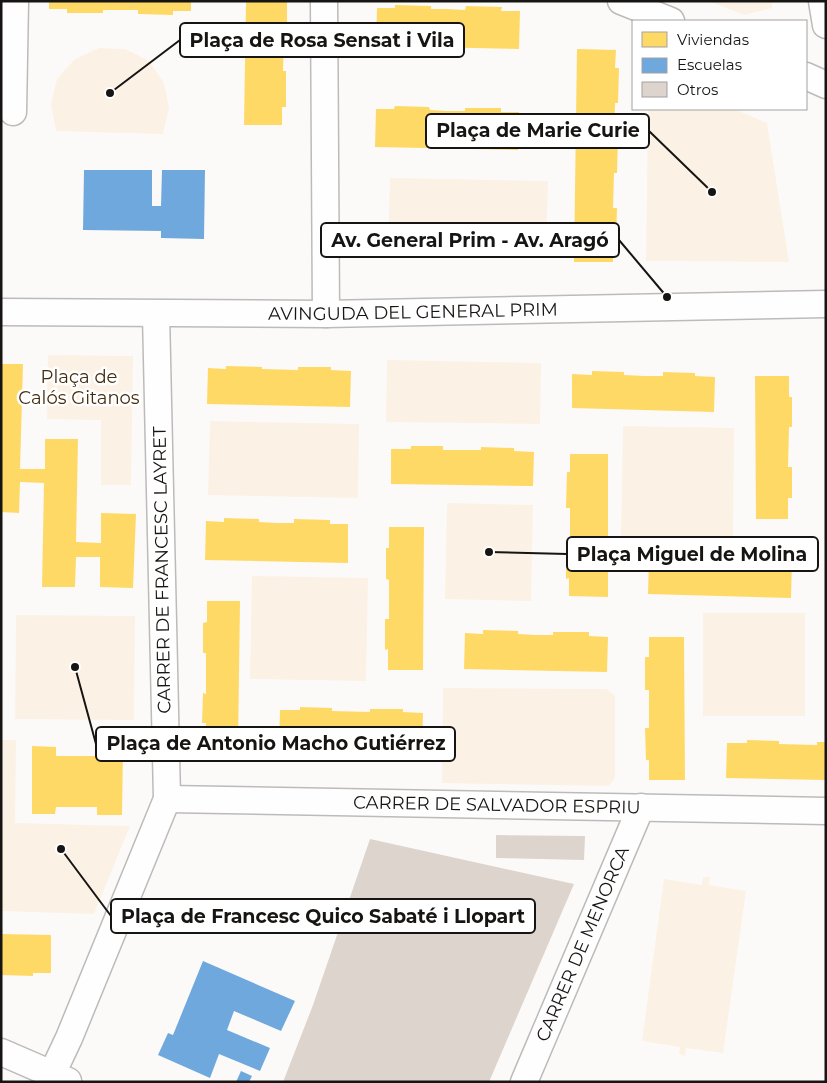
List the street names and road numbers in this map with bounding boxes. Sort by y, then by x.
street label: AVINGUDA DEL GENERAL PRIM [268,298,558,325]
street label: CARRER DE FRANCESC LAYRET [148,426,176,714]
street label: CARRER DE SALVADOR ESPRIU [353,791,641,819]
street label: CARRER DE MENORCA [531,843,634,1045]

